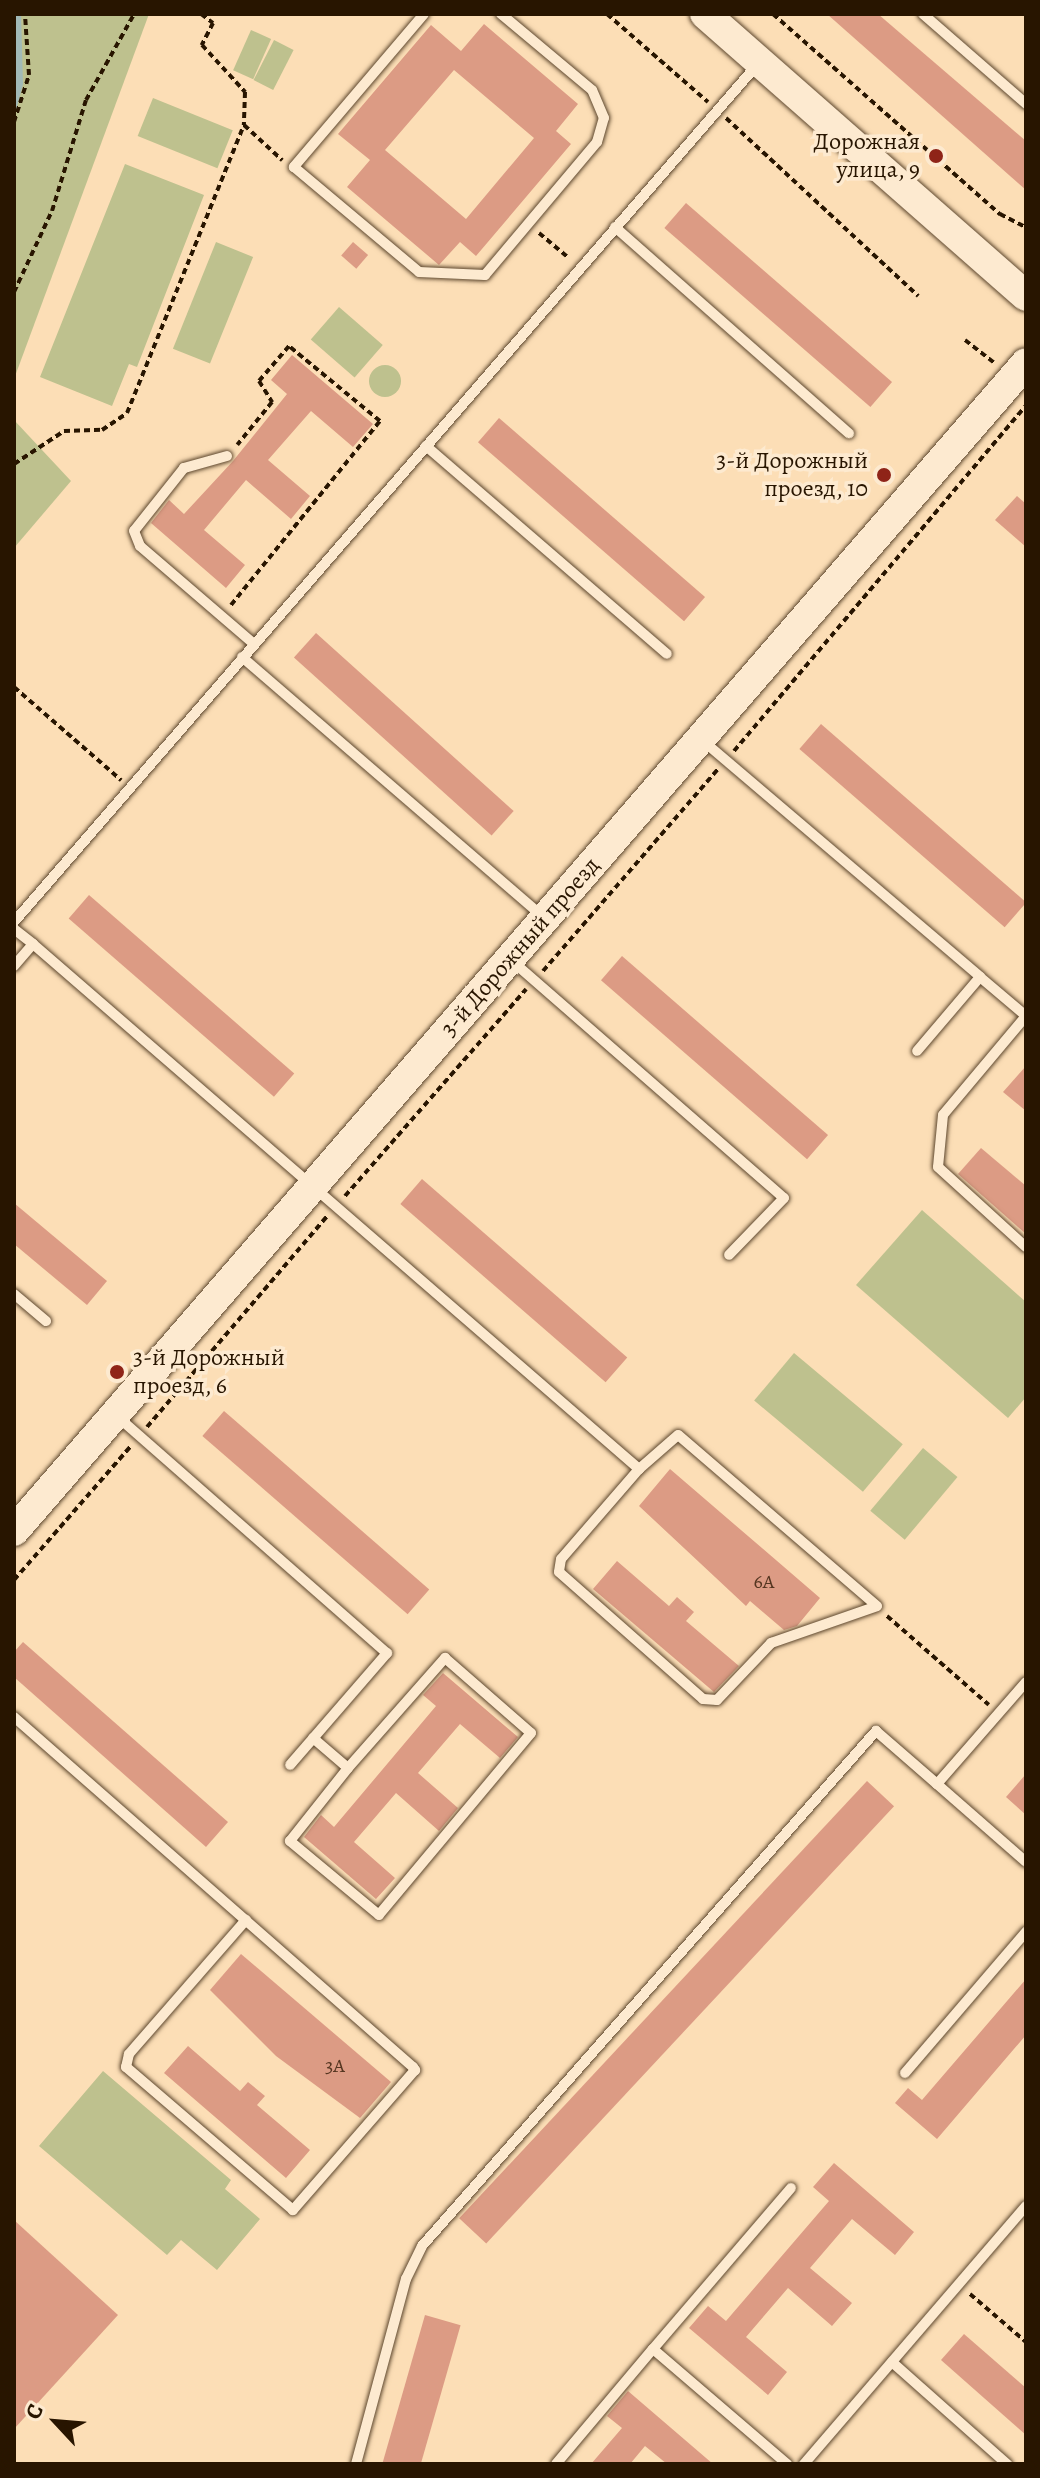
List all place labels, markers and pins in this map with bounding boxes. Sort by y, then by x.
place label: Дорожная улица, 9 [814,128,920,184]
marker: Дорожная улица, 9 [927,147,945,165]
place label: 3-й Дорожный проезд, 10 [716,447,868,503]
marker: 3-й Дорожный проезд, 10 [875,466,893,484]
place label: 3-й Дорожный проезд, 6 [133,1344,285,1400]
marker: 3-й Дорожный проезд, 6 [108,1363,126,1381]

